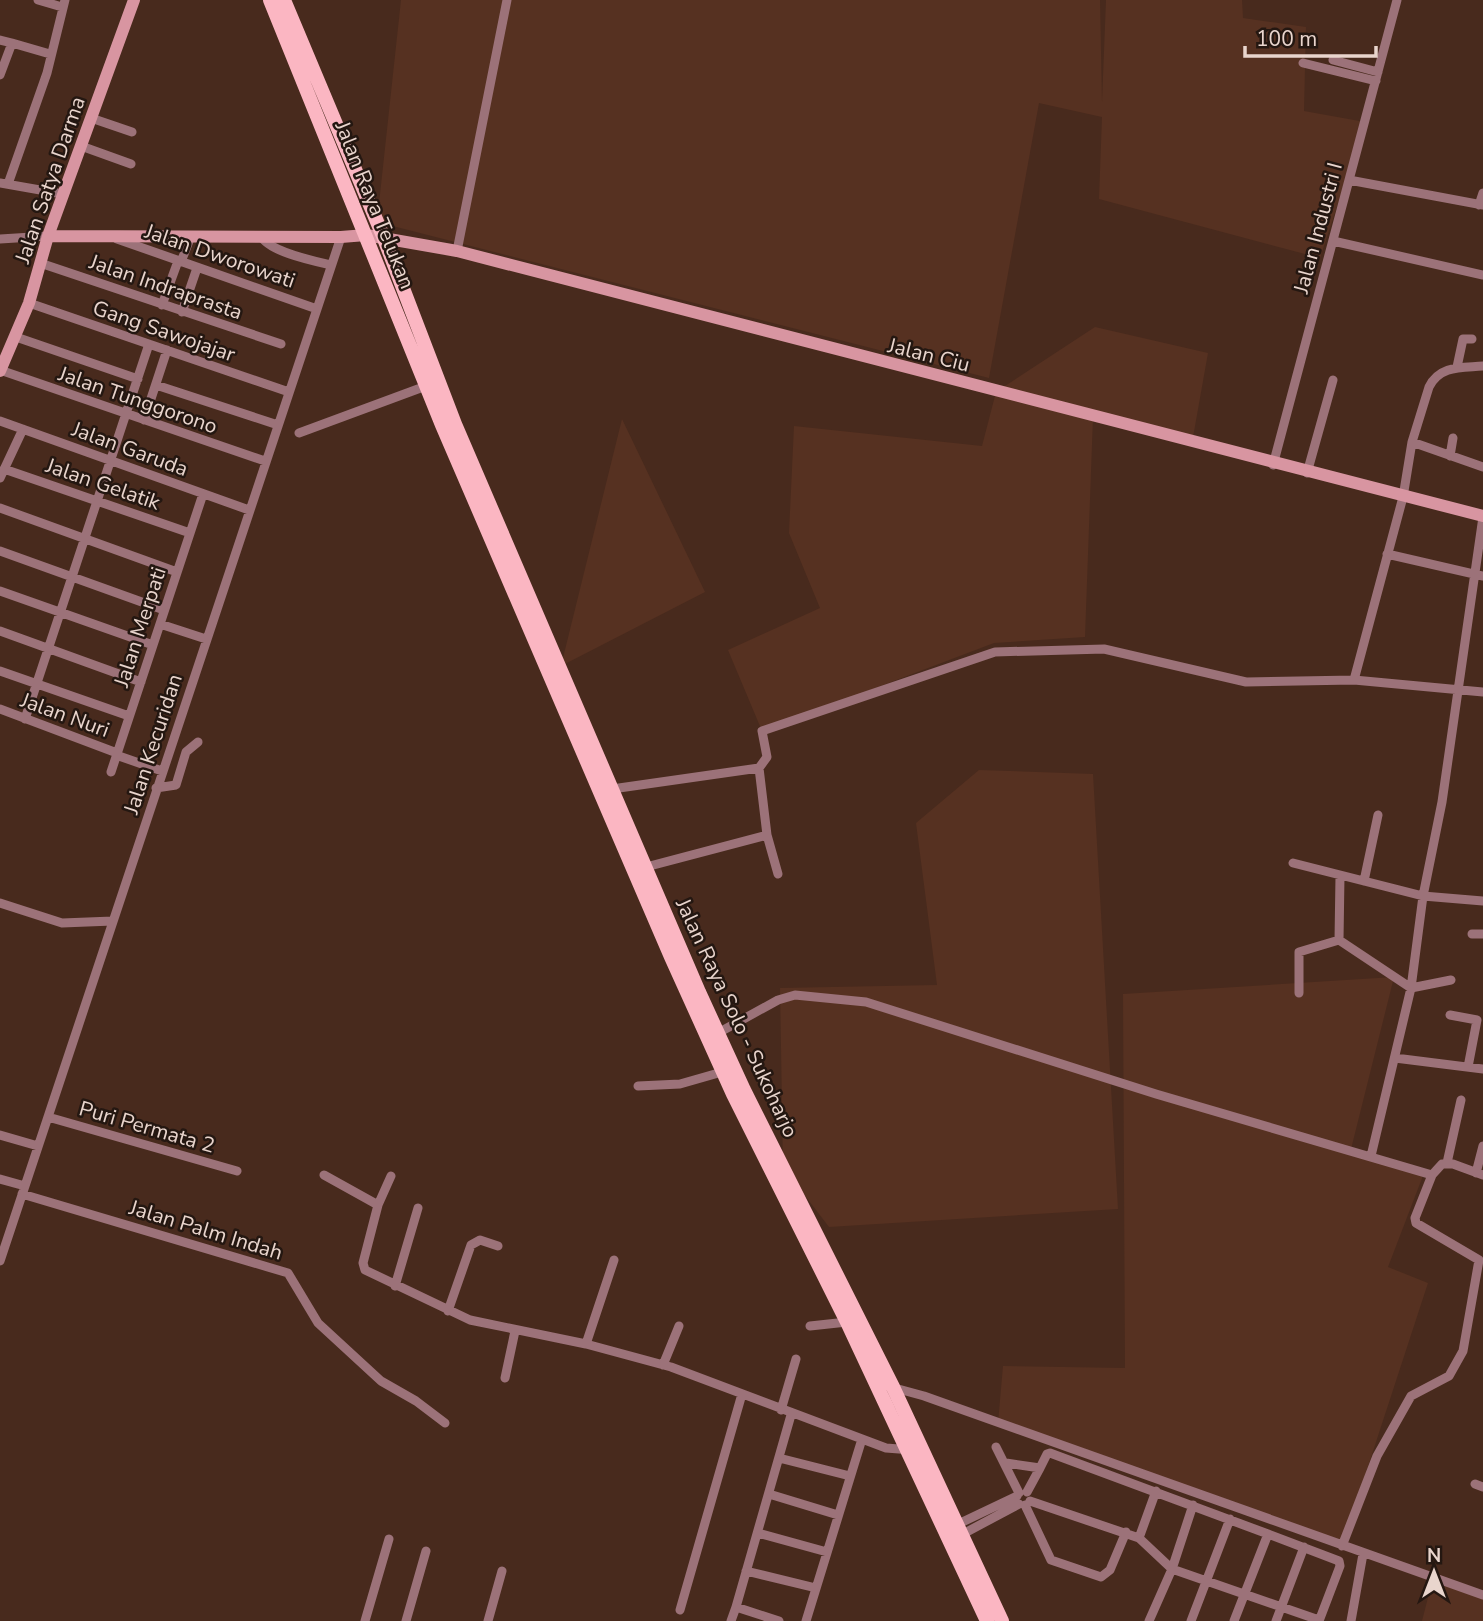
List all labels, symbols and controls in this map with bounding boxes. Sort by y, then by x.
scale bar [1245,14,1376,58]
text: 100 m [1256,25,1317,53]
street label: Jalan Satya Darma [8,93,92,268]
street label: Jalan Raya Telukan [328,116,421,293]
street label: Jalan Industri I [1287,159,1349,298]
street label: Jalan Dworowati [140,217,299,295]
street label: Jalan Indraprasta [85,247,246,326]
street label: Gang Sawojajar [89,294,239,369]
street label: Jalan Ciu [884,331,973,379]
street label: Jalan Tunggorono [54,359,221,440]
street label: Jalan Garuda [67,415,192,483]
street label: Jalan Gelatik [41,451,164,517]
street label: Jalan Merpati [107,563,173,692]
street label: Jalan Kecuridan [117,670,189,819]
street label: Jalan Nuri [16,686,113,744]
street label: Jalan Raya Solo - Sukoharjo [669,893,805,1142]
street label: Puri Permata 2 [76,1094,218,1160]
street label: Jalan Palm Indah [125,1193,286,1267]
north arrow [1399,1537,1469,1607]
text: N [1427,1543,1441,1569]

